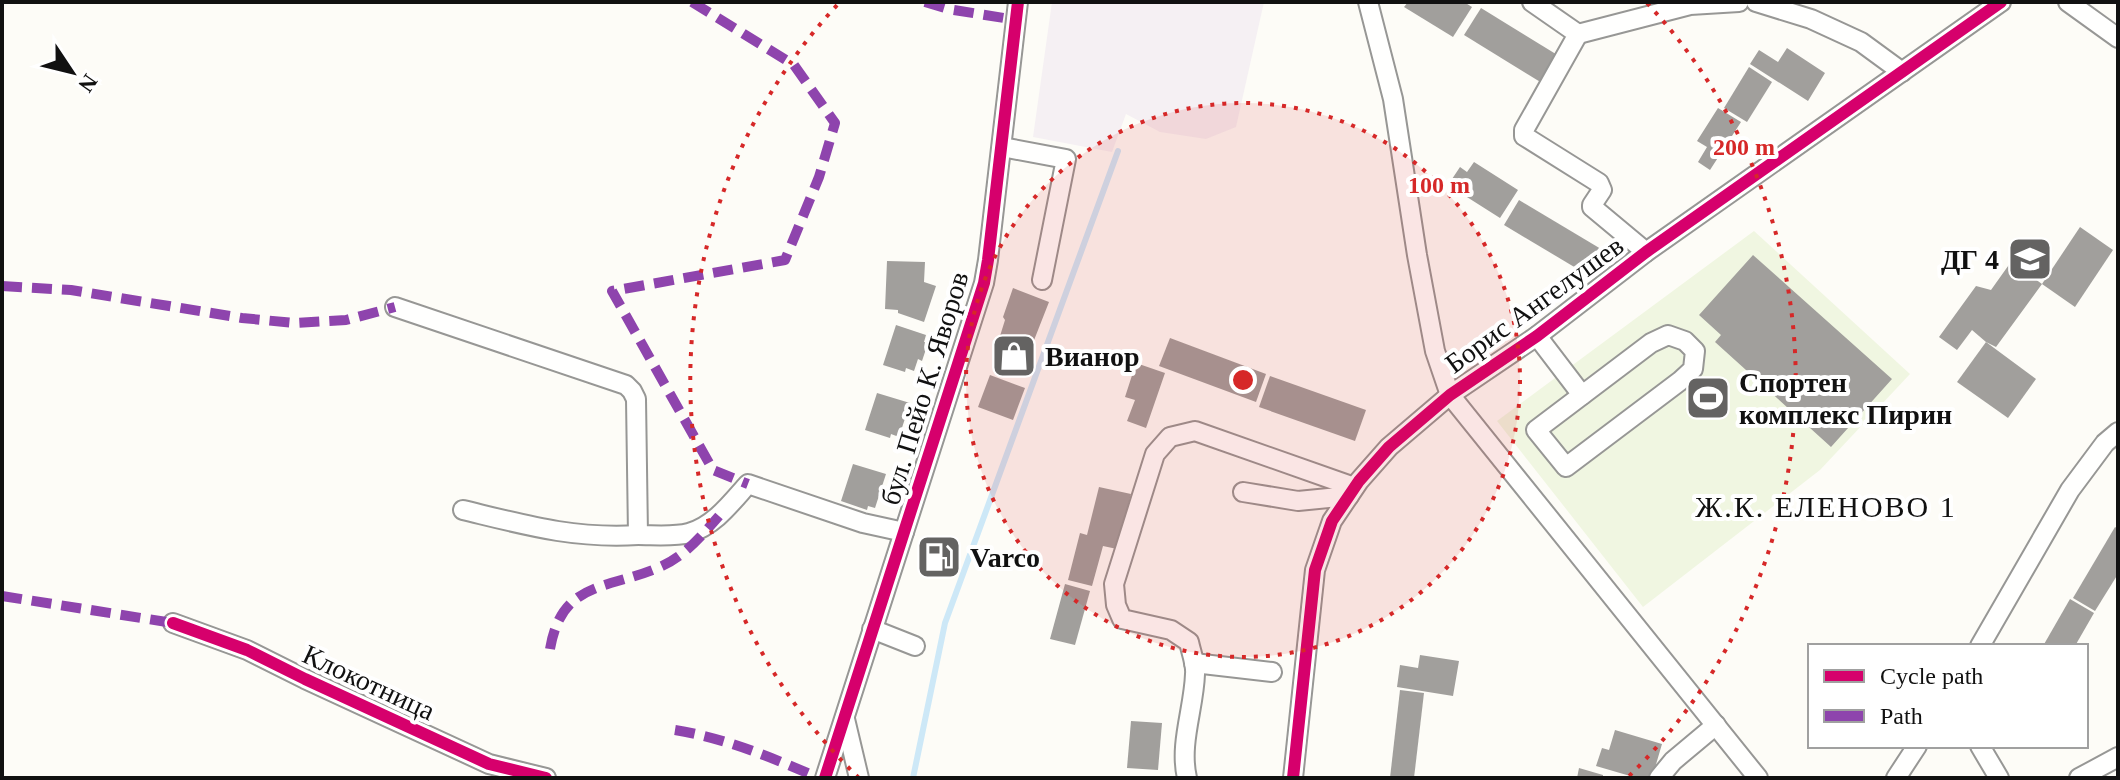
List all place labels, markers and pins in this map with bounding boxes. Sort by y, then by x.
school or university icon: ДГ 4 [2006,235,2054,283]
place label: ДГ 4 [1941,244,1999,275]
shop icon: Вианор [990,332,1038,380]
place label: Вианор [1045,341,1140,372]
centre of rings [1229,366,1257,394]
place label: Спортен комплекс Пирин [1739,367,1952,430]
sports icon: Спортен комплекс Пирин [1684,374,1732,422]
fuel station icon: Varco [915,533,963,581]
place label: Varco [970,542,1040,573]

